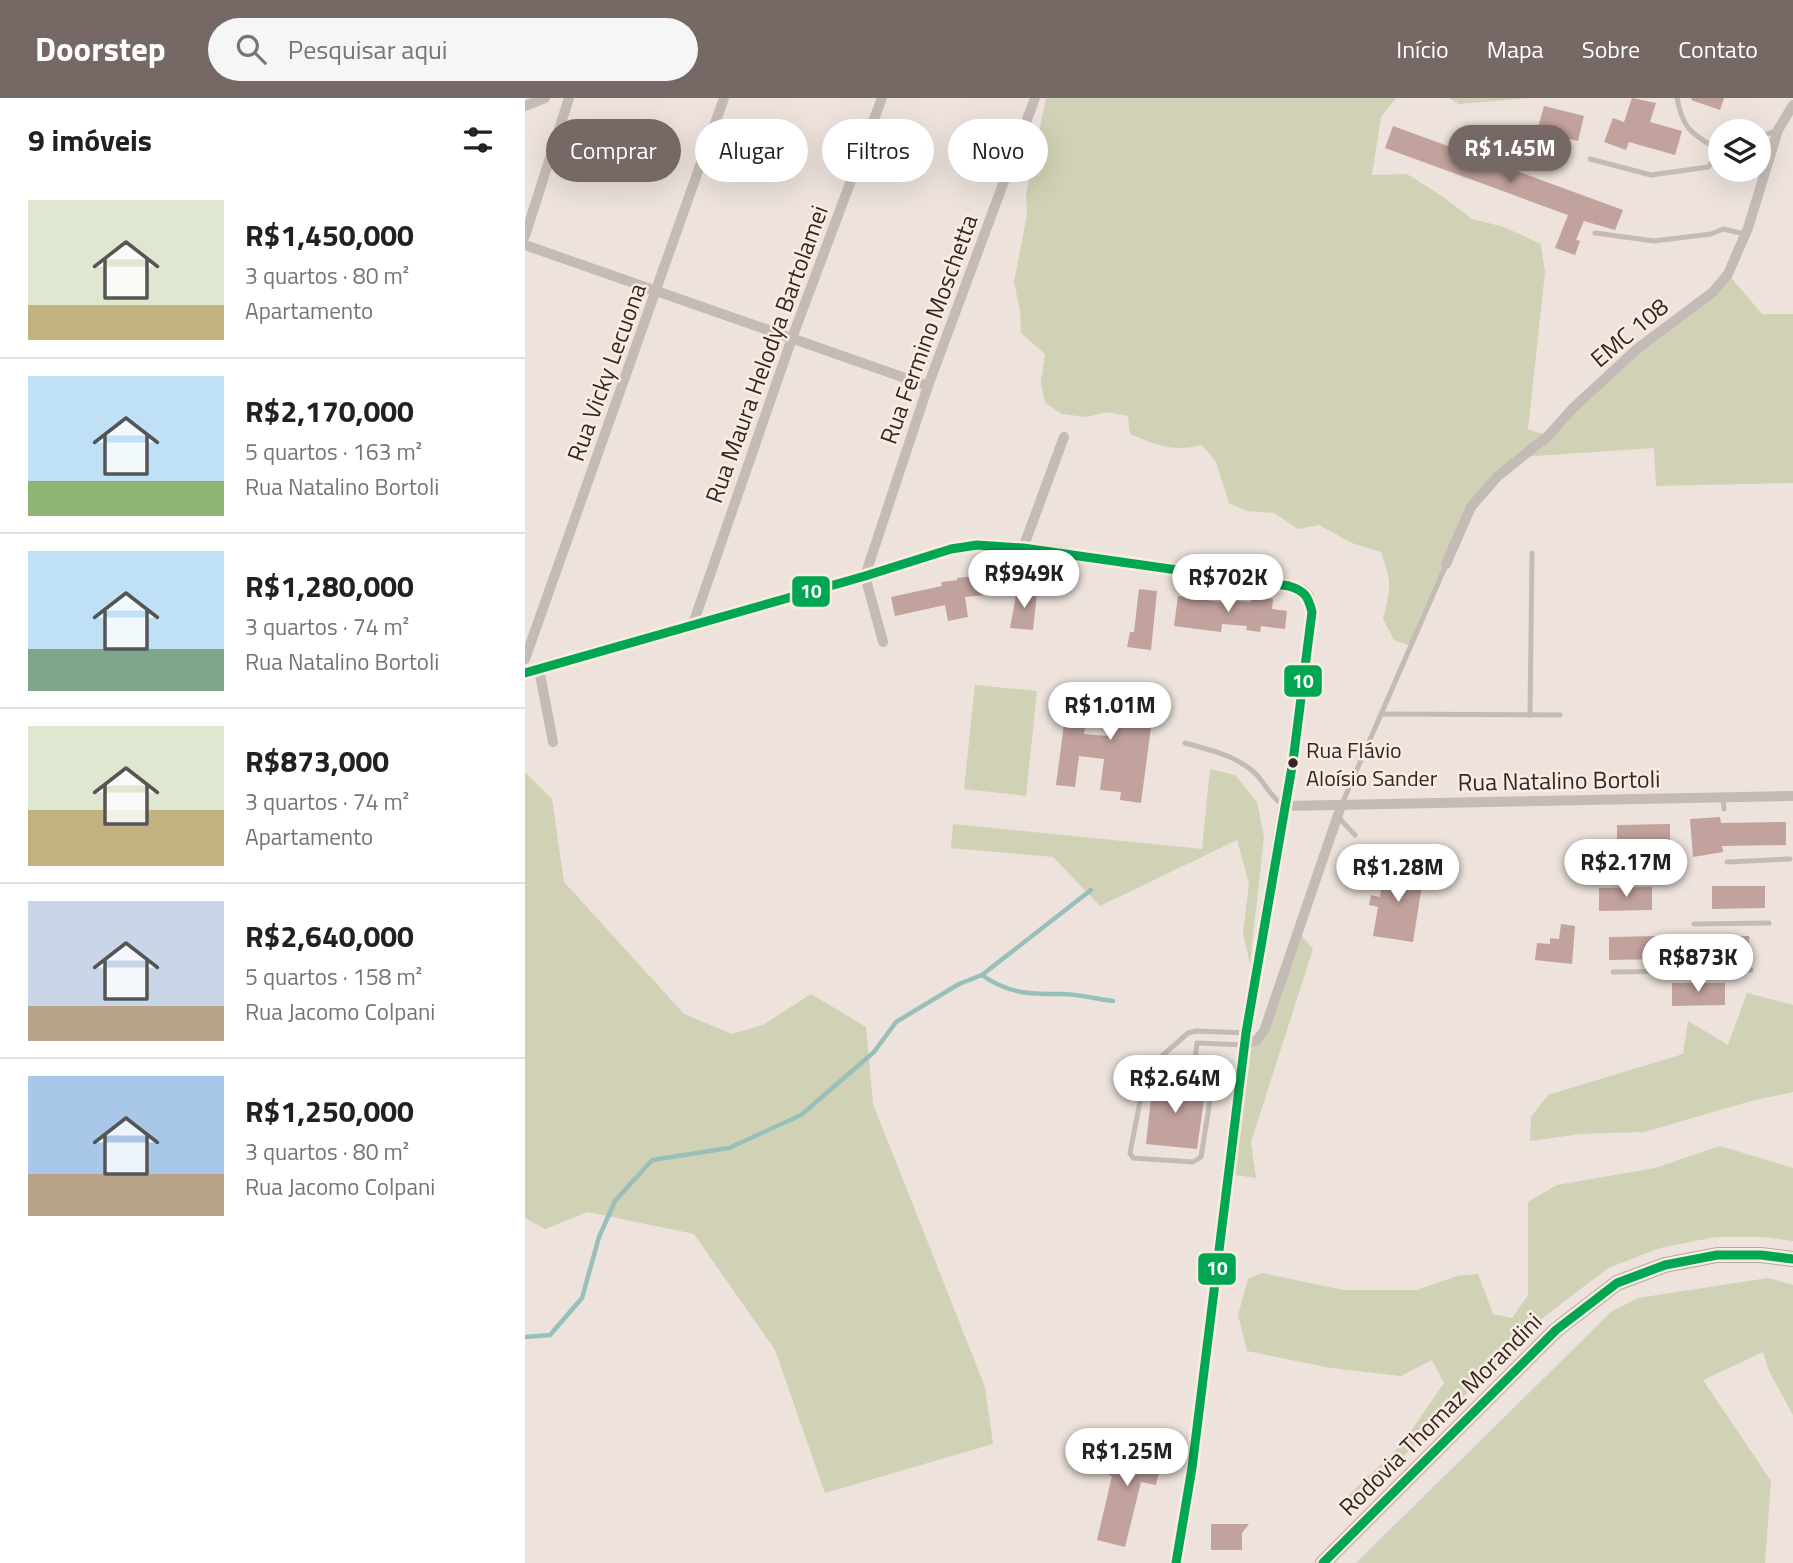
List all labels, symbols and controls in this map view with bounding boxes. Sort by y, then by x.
search box [208,18,698,81]
text: Doorstep [35,24,166,74]
icon: search [232,30,270,68]
text: Pesquisar aqui [288,30,448,69]
text: Início [1396,31,1449,67]
text: Mapa [1487,31,1544,67]
text: Sobre [1582,31,1640,67]
text: Contato [1678,31,1758,67]
text: 9 imóveis [28,117,152,163]
chip: Comprar [546,119,681,182]
chip: Alugar [695,119,808,182]
chip: Filtros [822,119,934,182]
chip: Novo [948,119,1048,182]
map controls [1708,119,1771,182]
button: layers [1708,119,1771,182]
icon: filters [459,121,497,159]
pin: R$1.45M [1445,126,1575,185]
text: R$1.45M [1464,130,1556,165]
street label: Rua Maura Helodya Bartolamei [695,200,837,508]
street label: Rua Fermino Moschetta [870,209,986,449]
text: R$1,450,000 [245,212,414,258]
icon: home [84,228,168,312]
text: 3 quartos · 80 m² [245,258,409,293]
street label: Rua Vicky Lecuona [557,278,655,466]
street label: EMC 108 [1582,289,1676,375]
text: Apartamento [245,293,373,328]
text: R$2,170,000 [245,388,414,434]
icon: home [84,404,168,488]
text: 5 quartos · 163 m² [245,434,422,469]
text: Rua Natalino Bortoli [245,469,439,504]
pin: R$949K [967,550,1081,610]
pin: R$702K [1171,554,1285,614]
text: R$949K [984,555,1064,590]
text: R$702K [1188,559,1268,594]
text: R$1,280,000 [245,563,414,609]
line badge: 10 [791,575,831,608]
text: 10 [800,576,822,605]
icon: home [84,579,168,663]
text: 3 quartos · 74 m² [245,609,409,644]
text: Rua Natalino Bortoli [245,644,439,679]
line badge: 10 [1283,664,1323,698]
text: 10 [1292,666,1314,695]
pin: R$1.01M [1045,682,1175,742]
text: R$1.01M [1064,687,1156,722]
place label: Rua Flávio Aloísio Sander [1306,733,1438,795]
text: R$873,000 [245,738,389,784]
icon: home [84,754,168,838]
marker: Rua Flávio Aloísio Sander [1286,756,1300,770]
street label: Rua Natalino Bortoli [1457,760,1661,800]
text: 3 quartos · 74 m² [245,784,409,819]
text: Apartamento [245,819,373,854]
pin: R$2.17M [1561,840,1691,899]
pin: R$1.28M [1333,844,1463,904]
text: R$2.17M [1580,844,1672,879]
text: R$1.28M [1352,849,1444,884]
text: R$2,640,000 [245,913,414,959]
icon: home [84,929,168,1013]
pin: R$873K [1641,934,1755,994]
text: R$873K [1658,939,1738,974]
text: 5 quartos · 158 m² [245,959,422,994]
text: Rua Jacomo Colpani [245,994,435,1029]
pin: R$2.64M [1110,1056,1240,1115]
text: R$2.64M [1129,1060,1221,1095]
text: R$1,250,000 [245,1088,414,1134]
icon: home [84,1104,168,1188]
text: 3 quartos · 80 m² [245,1134,409,1169]
text: Rua Jacomo Colpani [245,1169,435,1204]
line badge: 10 [1197,1252,1237,1286]
text: 10 [1206,1253,1228,1282]
street label: Rodovia Thomaz Morandini [1330,1304,1550,1524]
pin: R$1.25M [1062,1428,1192,1488]
text: R$1.25M [1081,1433,1173,1468]

